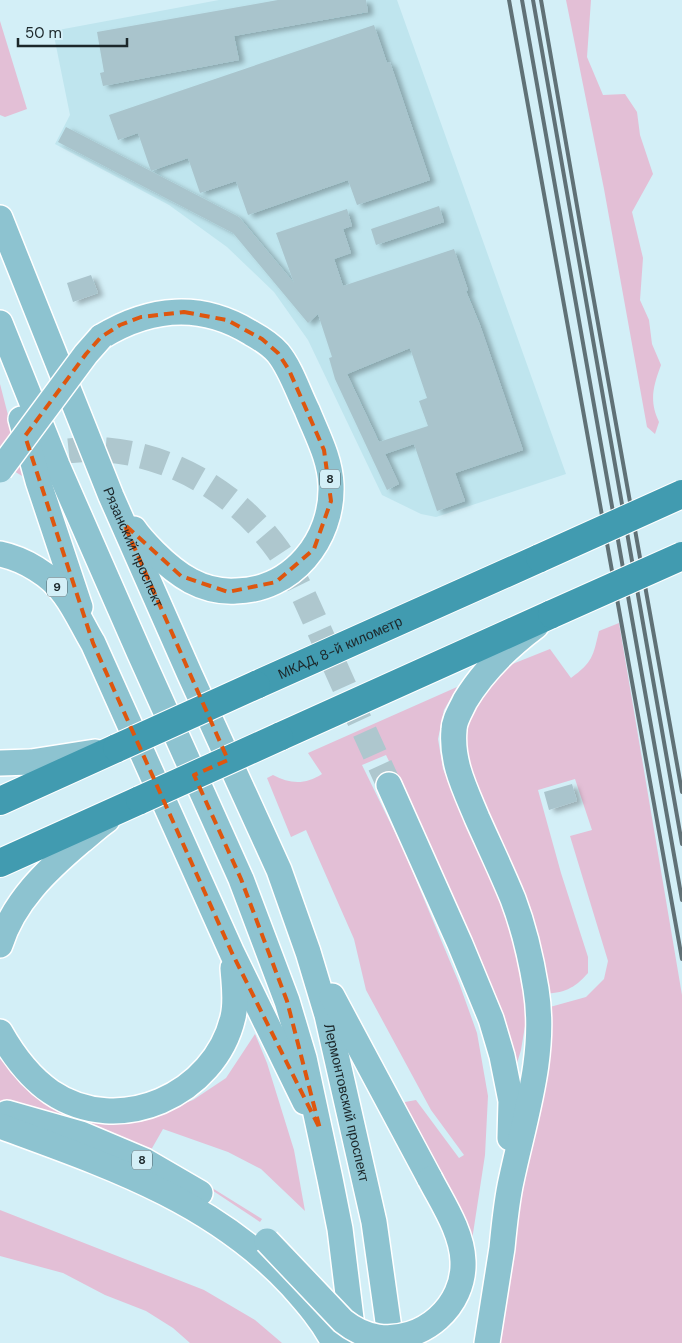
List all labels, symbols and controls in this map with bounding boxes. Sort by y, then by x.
scale bar [18,15,126,47]
text: 50 m [25,23,62,43]
road number: 8 [320,469,340,488]
street label: Рязанский проспект [99,484,168,610]
road number: 9 [47,578,67,596]
street label: МКАД, 8-й километр [275,612,405,683]
street label: Лермонтовский проспект [320,1022,374,1184]
road number: 8 [132,1150,152,1170]

